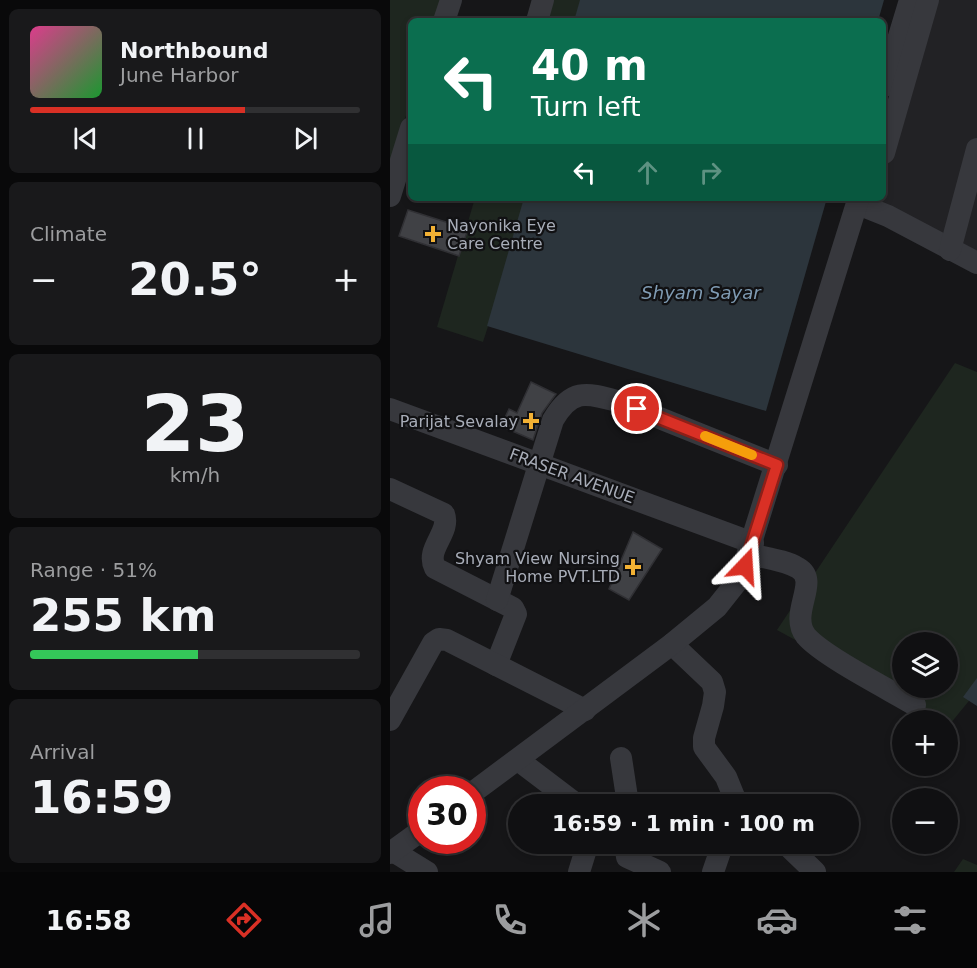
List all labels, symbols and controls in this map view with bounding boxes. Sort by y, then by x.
text: Northbound [120,38,269,63]
text: 40 m [531,41,648,90]
icon: left [432,42,510,120]
text: June Harbor [120,63,239,87]
text: Turn left [531,91,641,122]
icon: previous [69,122,102,155]
icon: pause [179,122,212,155]
icon: next [289,122,322,155]
icon: left [568,156,601,189]
icon: ahead [631,156,664,189]
icon: right [694,156,727,189]
place label: Nayonika Eye Care Centre [447,216,556,253]
text: Climate [30,222,107,246]
marker: Nayonika Eye Care Centre [424,225,442,243]
text: 20.5° [128,253,262,306]
text: − [30,260,58,299]
text: + [332,260,360,299]
water label: Shyam Sayar [641,282,762,303]
text: 23 [141,379,249,469]
pin [611,383,662,434]
icon: arrive [620,392,653,425]
place label: Parijat Sevalay [400,412,518,431]
marker: Parijat Sevalay [522,412,540,430]
street label: FRASER AVENUE [507,445,637,507]
text: km/h [170,463,220,487]
position arrow [713,534,777,598]
place label: Shyam View Nursing Home PVT.LTD [455,549,620,586]
text: Range · 51% [30,558,157,582]
marker: Shyam View Nursing Home PVT.LTD [624,558,642,576]
text: 255 km [30,589,216,642]
map controls [892,632,958,854]
button: layers [892,632,958,698]
button: + [892,710,958,776]
text: Arrival [30,740,95,764]
text: 16:59 [30,771,173,824]
speed limit sign: 30 [408,776,486,854]
button: − [892,788,958,854]
text: 16:59 · 1 min · 100 m [552,811,815,836]
icon: directions [223,899,265,941]
icon: music [356,899,398,941]
icon: phone [489,899,531,941]
icon: climate [623,899,665,941]
icon: car [756,899,798,941]
icon: filters [889,899,931,941]
text: 16:58 [46,905,132,936]

